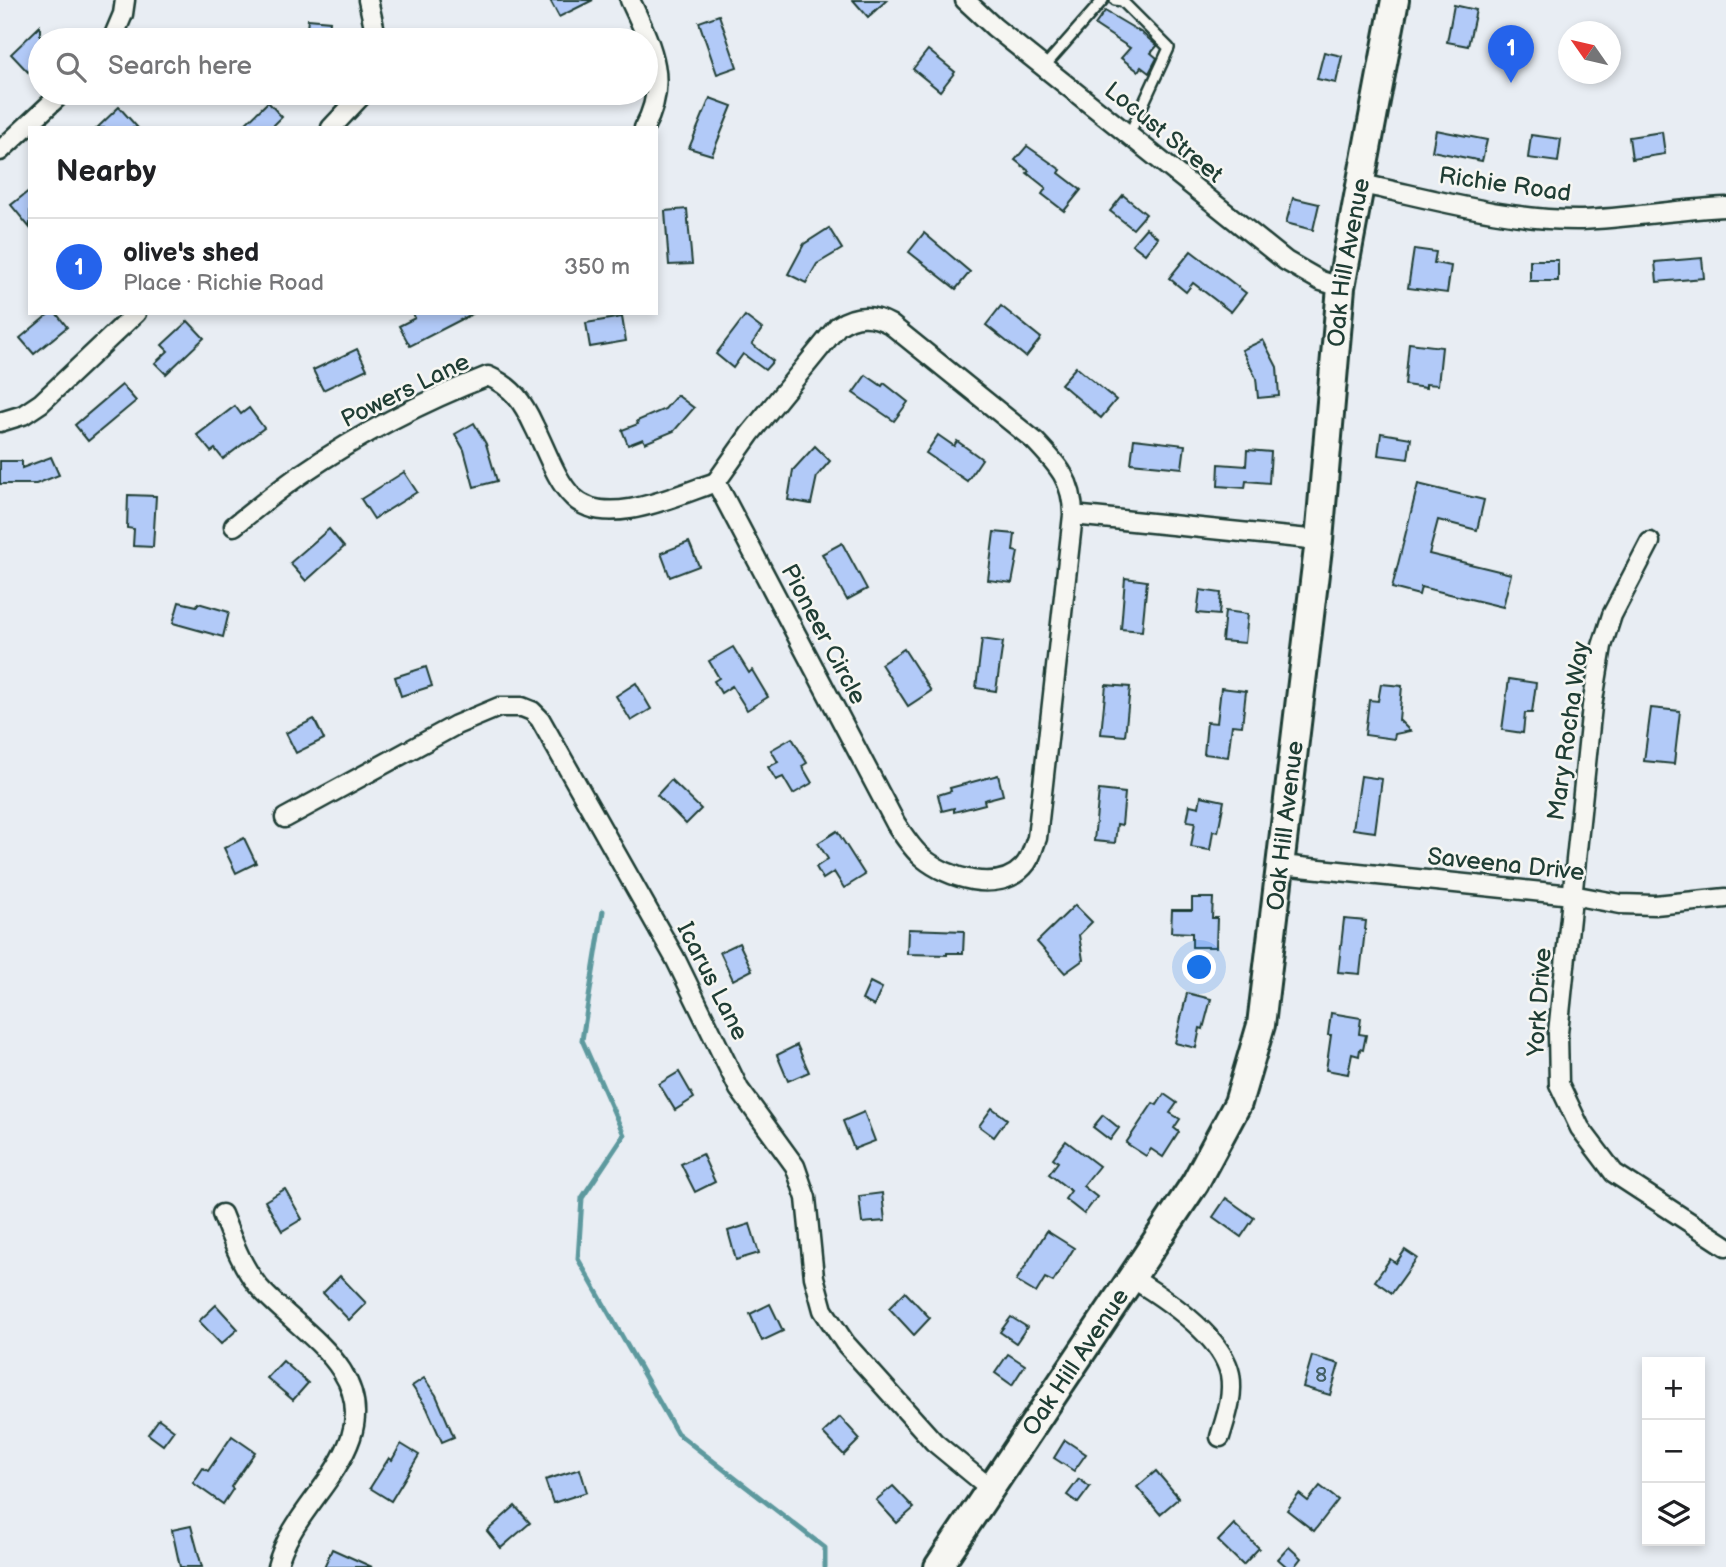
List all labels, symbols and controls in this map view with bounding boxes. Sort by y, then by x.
north arrow [1558,21,1621,84]
pin: 1 [1488,25,1534,83]
search box [28,28,658,105]
icon: search [52,48,90,86]
text: Search here [108,51,252,82]
street label: Locust Street [1099,76,1229,189]
text: Nearby [56,154,156,190]
street label: Richie Road [1437,161,1573,208]
street label: Oak Hill Avenue [1322,176,1376,348]
text: olive's shed [123,238,259,269]
text: 1 [74,253,84,281]
text: 350 m [564,253,630,281]
text: Place · Richie Road [123,269,324,297]
street label: Powers Lane [336,347,474,434]
street label: Pioneer Circle [774,559,873,709]
street label: Mary Rocha Way [1542,639,1595,823]
street label: Oak Hill Avenue [1261,739,1310,912]
street label: Saveena Drive [1426,842,1586,887]
street label: Icarus Lane [670,917,755,1045]
street label: York Drive [1521,947,1558,1058]
your location [1182,950,1216,984]
street label: Oak Hill Avenue [1016,1283,1135,1441]
map controls [1642,1357,1705,1546]
button: + [1642,1357,1705,1420]
house number: 8 [1315,1363,1327,1388]
button: − [1642,1420,1705,1483]
button: layers [1642,1483,1705,1546]

